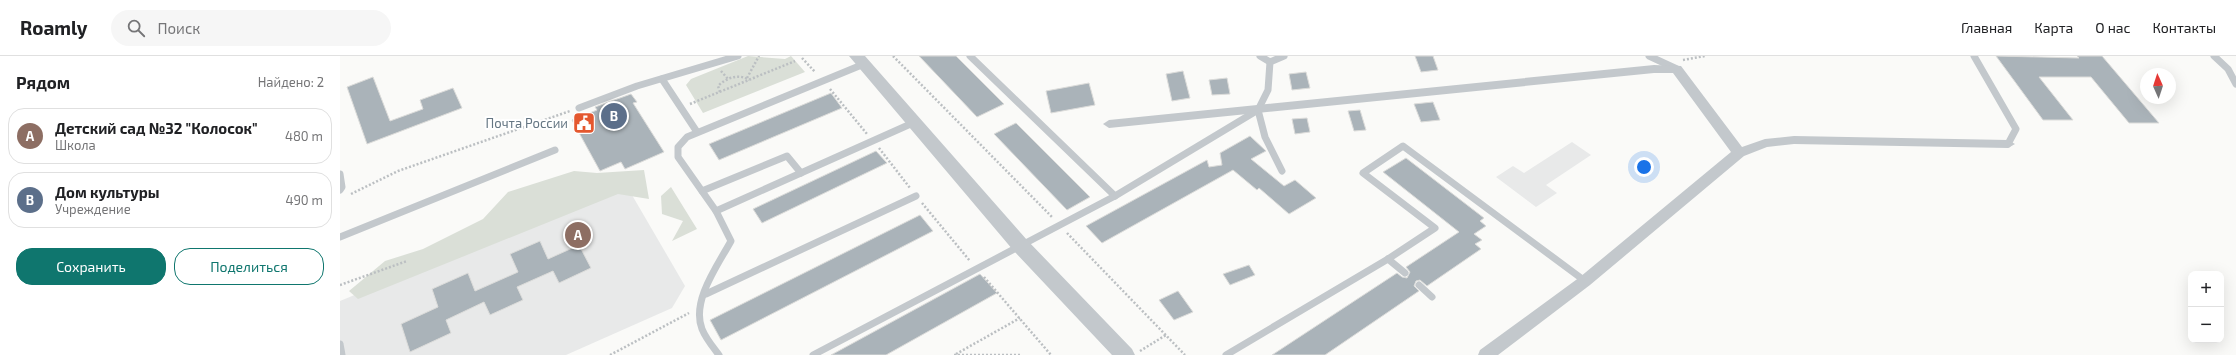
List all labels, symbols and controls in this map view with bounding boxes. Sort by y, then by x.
search box [111,10,391,46]
text: Roamly [20,16,87,39]
icon: search [125,17,147,39]
text: Поиск [157,19,200,37]
text: Главная [1961,19,2012,36]
text: Карта [2034,19,2073,36]
text: О нас [2095,19,2131,36]
text: Контакты [2153,19,2216,36]
north arrow [2140,68,2176,104]
text: Рядом [16,72,70,92]
text: Найдено: 2 [258,74,324,90]
pin: B [601,101,627,131]
public building icon: Почта России [571,110,597,136]
place label: Почта России [486,115,568,131]
text: Детский сад №32 "Колосок" [55,119,258,137]
text: A [26,128,34,144]
text: 480 m [285,128,323,144]
text: Школа [55,137,96,153]
your location [1634,157,1654,177]
text: Дом культуры [55,183,159,201]
text: B [26,192,34,208]
text: 490 m [285,192,323,208]
text: Учреждение [55,201,131,217]
pin: A [565,220,591,250]
button: Сохранить [16,248,166,285]
button: Поделиться [174,248,324,285]
map controls [2188,271,2224,343]
button: + [2188,271,2224,307]
button: − [2188,307,2224,343]

